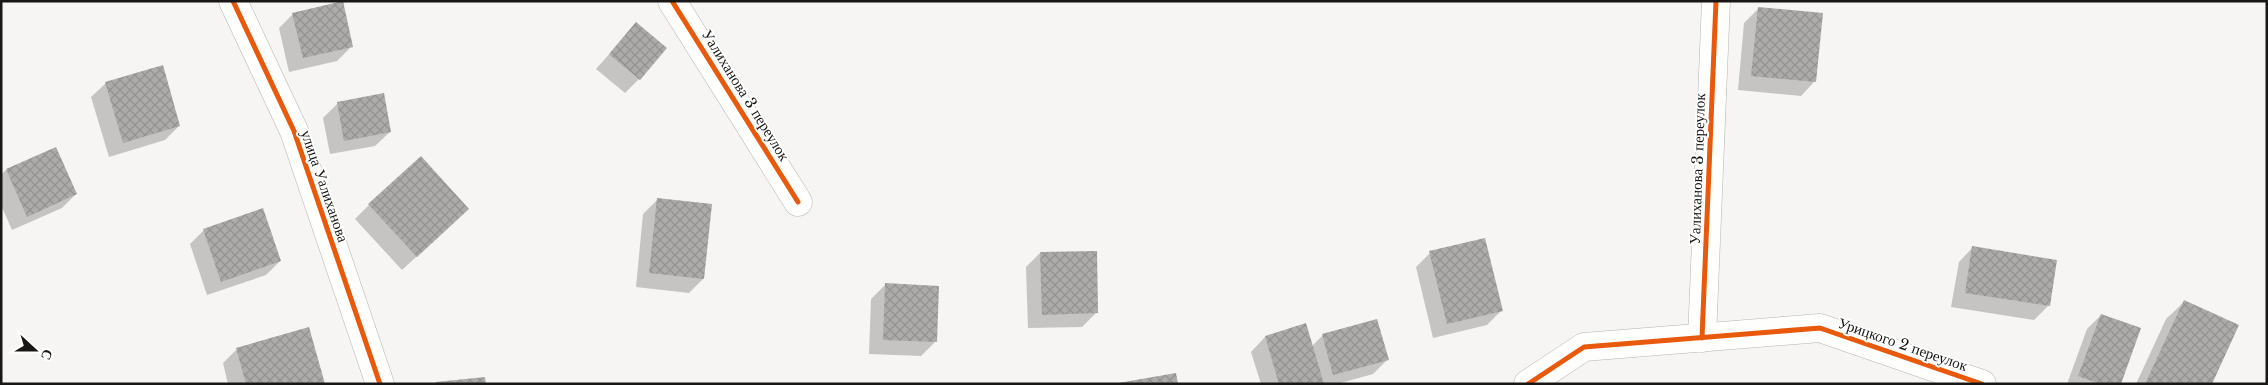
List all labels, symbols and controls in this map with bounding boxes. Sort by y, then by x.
street label: Уалиханова 3 переулок [698,26,795,165]
street label: Уалиханова 3 переулок [1685,92,1709,245]
street label: улица Уалиханова [297,127,353,245]
street label: Урицкого 2 переулок [1836,313,1971,375]
north arrow [10,325,60,375]
text: С [37,347,57,363]

